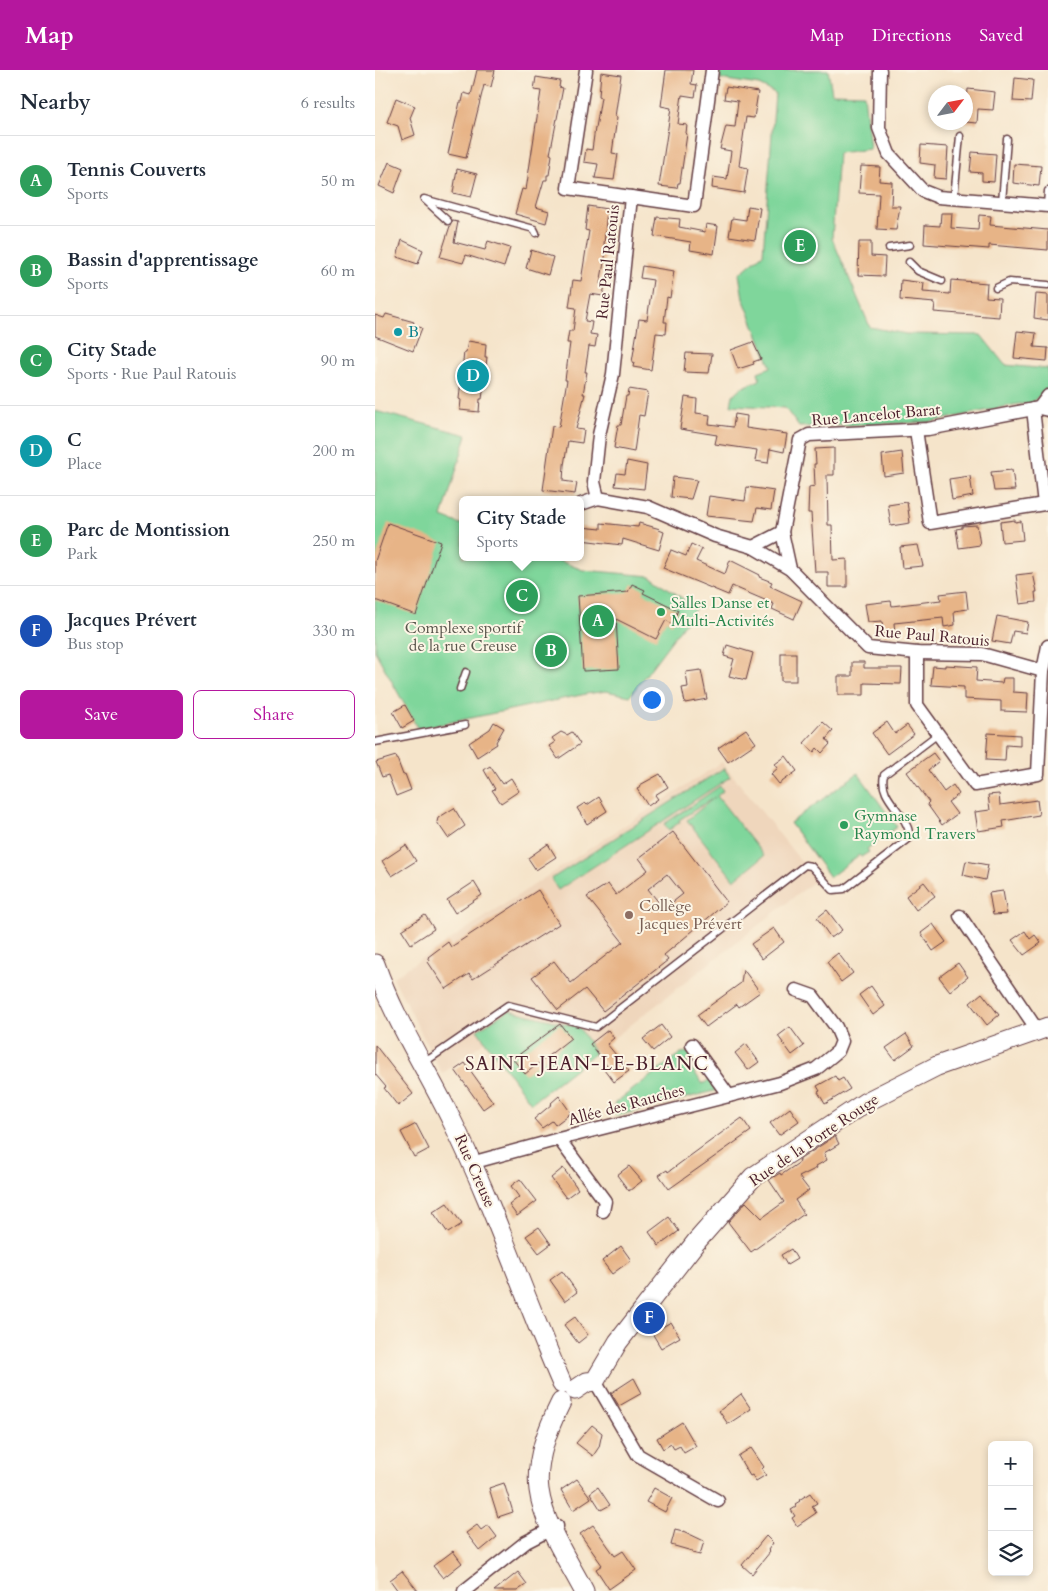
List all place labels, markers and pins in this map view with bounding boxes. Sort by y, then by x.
pin: E [784,227,816,265]
place label: B [408,321,419,343]
marker: B [392,326,404,338]
pin: D [457,357,489,395]
pin: C [506,577,538,615]
place label: Salles Danse et Multi-Activités [671,592,774,632]
pin: A [582,602,614,640]
marker: Salles Danse et Multi-Activités [655,606,667,618]
pin: B [535,632,567,670]
place label: Gymnase Raymond Travers [854,805,976,845]
marker: Gymnase Raymond Travers [838,819,850,831]
place label: Collège Jacques Prévert [637,895,742,935]
marker: Collège Jacques Prévert [623,909,635,921]
pin: F [633,1299,665,1337]

